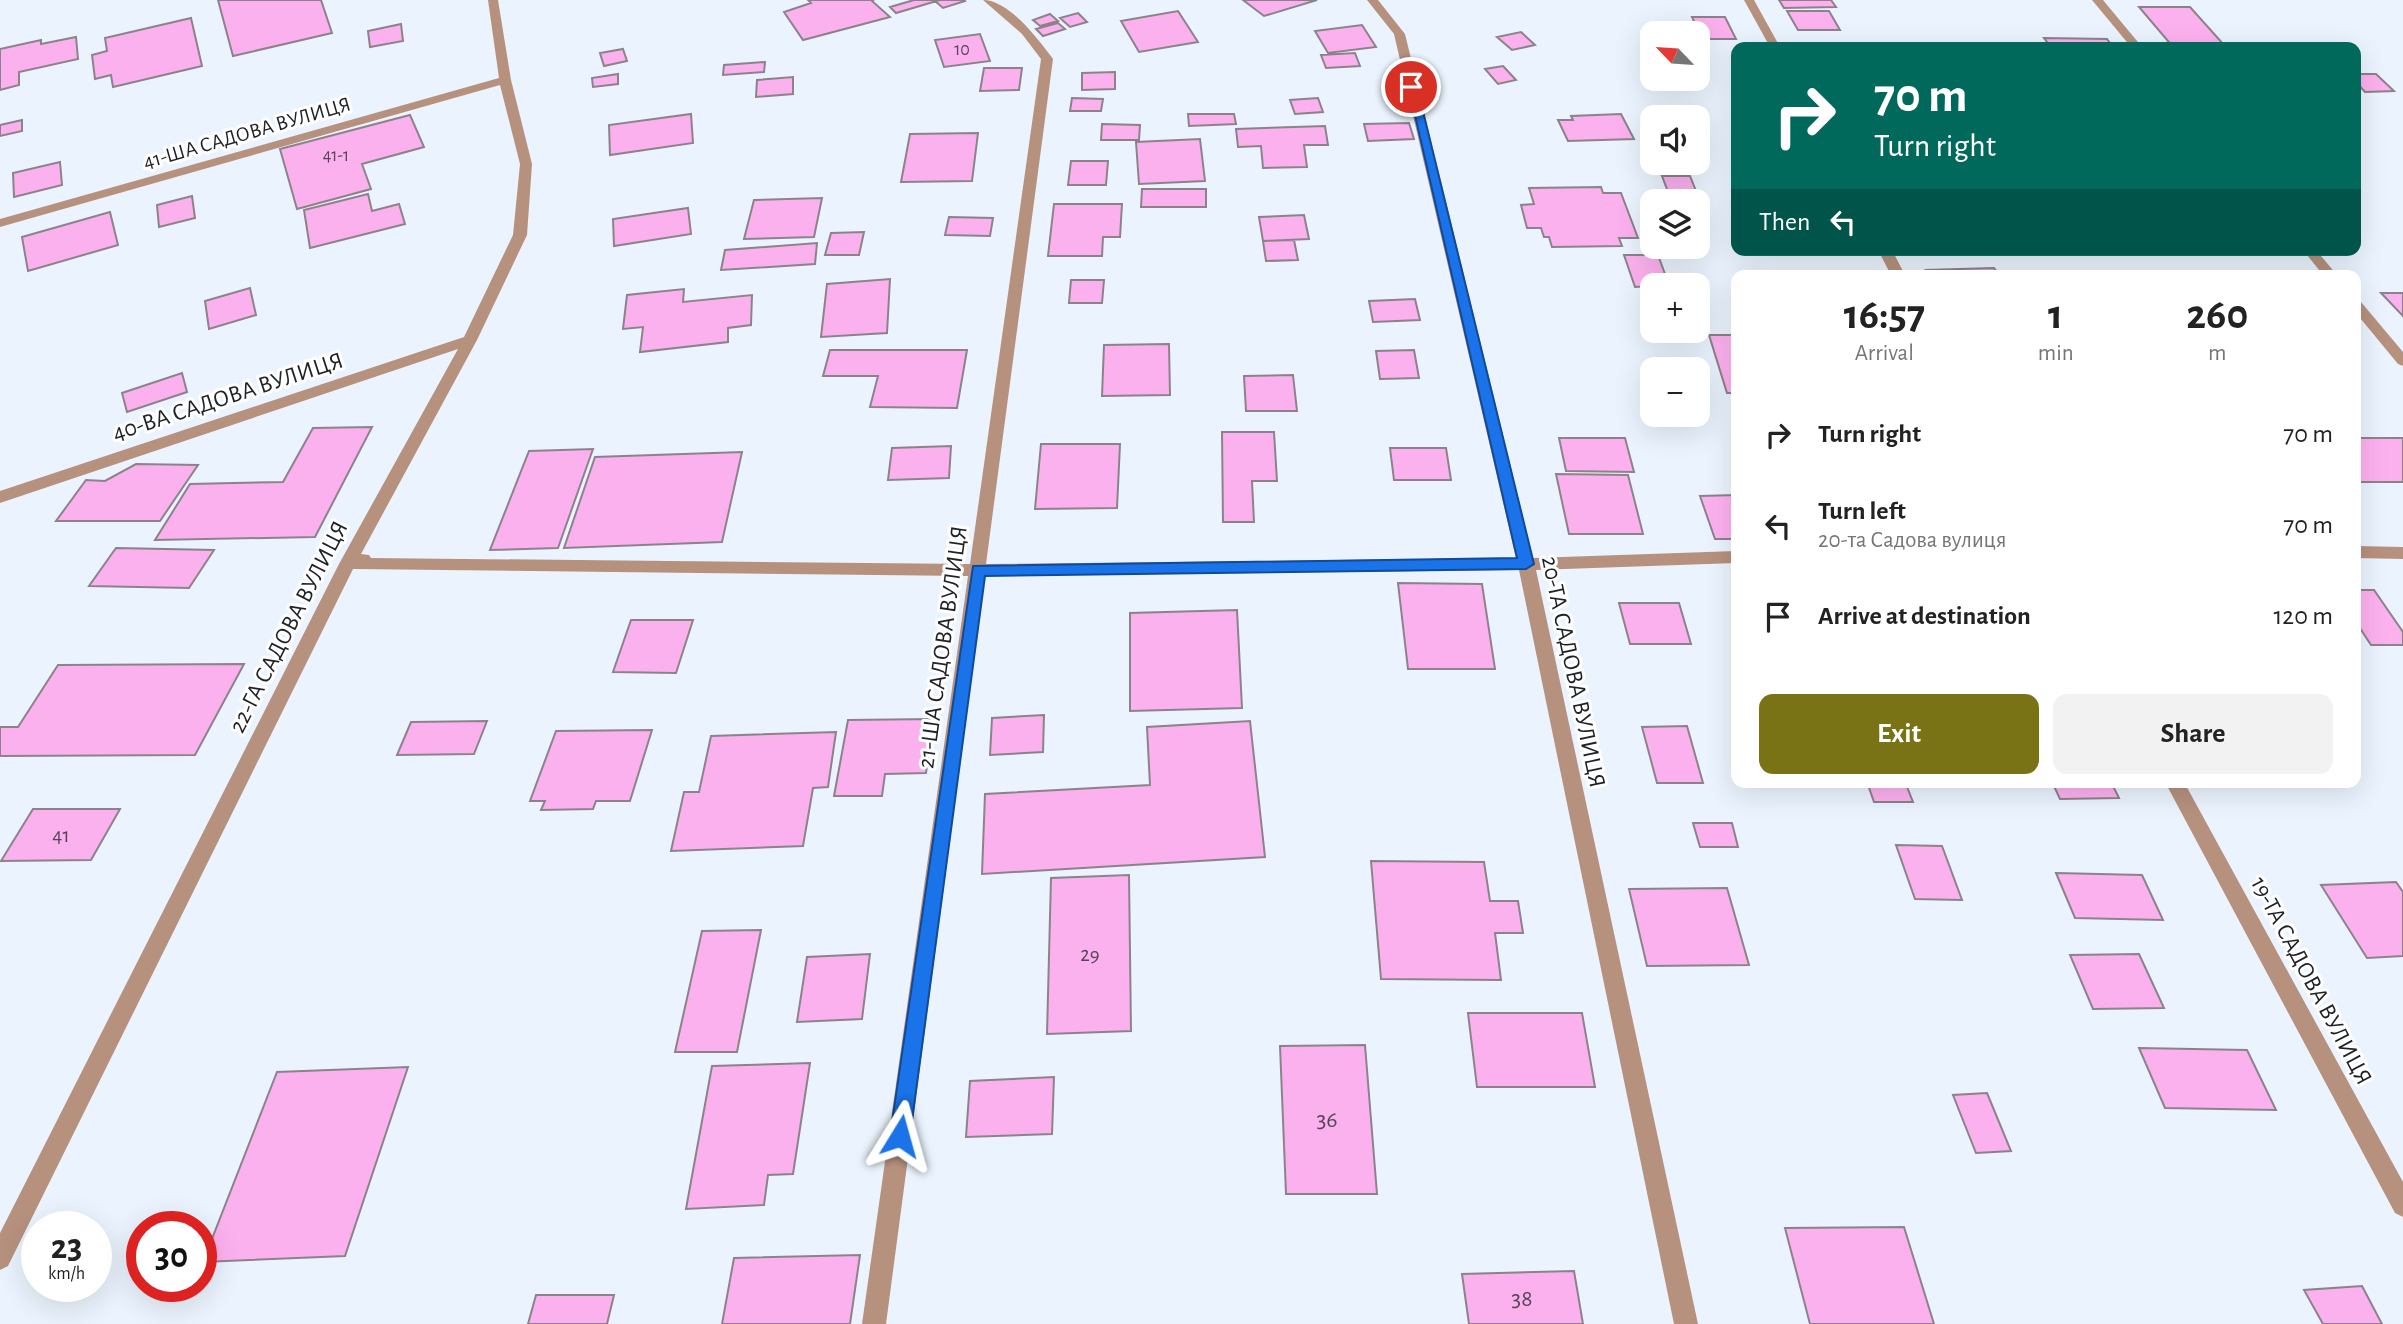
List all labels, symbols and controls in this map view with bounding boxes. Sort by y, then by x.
north arrow [1640,21,1710,91]
map controls [1640,21,1710,427]
house number: 10 [954,41,970,59]
pin [1381,57,1441,117]
icon: arrive [1392,68,1430,106]
icon: right [1759,70,1850,161]
text: 70 m [1874,72,1968,121]
street label: 41-ША САДОВА ВУЛИЦЯ [141,93,353,173]
button: sound [1640,105,1710,175]
text: Turn right [1874,130,1996,162]
house number: 41-1 [323,147,349,165]
button: layers [1640,189,1710,259]
icon: left [1824,203,1862,241]
text: Then [1759,209,1810,235]
button: + [1640,273,1710,343]
text: 16:57 [1844,294,1925,336]
text: 1 [2048,294,2063,336]
text: 260 [2186,294,2248,336]
text: Arrival [1855,342,1914,365]
text: min [2038,342,2074,365]
text: m [2208,342,2226,365]
street label: 40-ВА САДОВА ВУЛИЦЯ [110,348,346,446]
button: − [1640,357,1710,427]
icon: right [1759,416,1797,454]
text: Turn right [1818,421,1921,447]
text: 70 m [2283,421,2333,447]
text: Turn left [1818,498,1906,524]
icon: left [1759,507,1797,545]
text: 70 m [2283,512,2333,538]
street label: 22-ГА САДОВА ВУЛИЦЯ [225,517,353,737]
street label: 21-ША САДОВА ВУЛИЦЯ [914,524,972,770]
text: 20-та Садова вулиця [1818,529,2007,552]
street label: 20-ТА САДОВА ВУЛИЦЯ [1537,554,1609,790]
icon: arrive [1759,598,1797,636]
text: Arrive at destination [1818,603,2031,629]
text: 120 m [2273,603,2333,629]
button: Exit [1759,694,2039,774]
button: Share [2053,694,2333,774]
house number: 41 [52,825,70,846]
street label: 19-ТА САДОВА ВУЛИЦЯ [2246,873,2376,1089]
house number: 29 [1080,944,1100,965]
position arrow [863,1099,937,1173]
house number: 36 [1316,1108,1338,1132]
speed limit sign: 30 [126,1211,217,1302]
text: 23 [51,1230,82,1265]
text: km/h [48,1265,85,1283]
house number: 38 [1511,1287,1533,1311]

